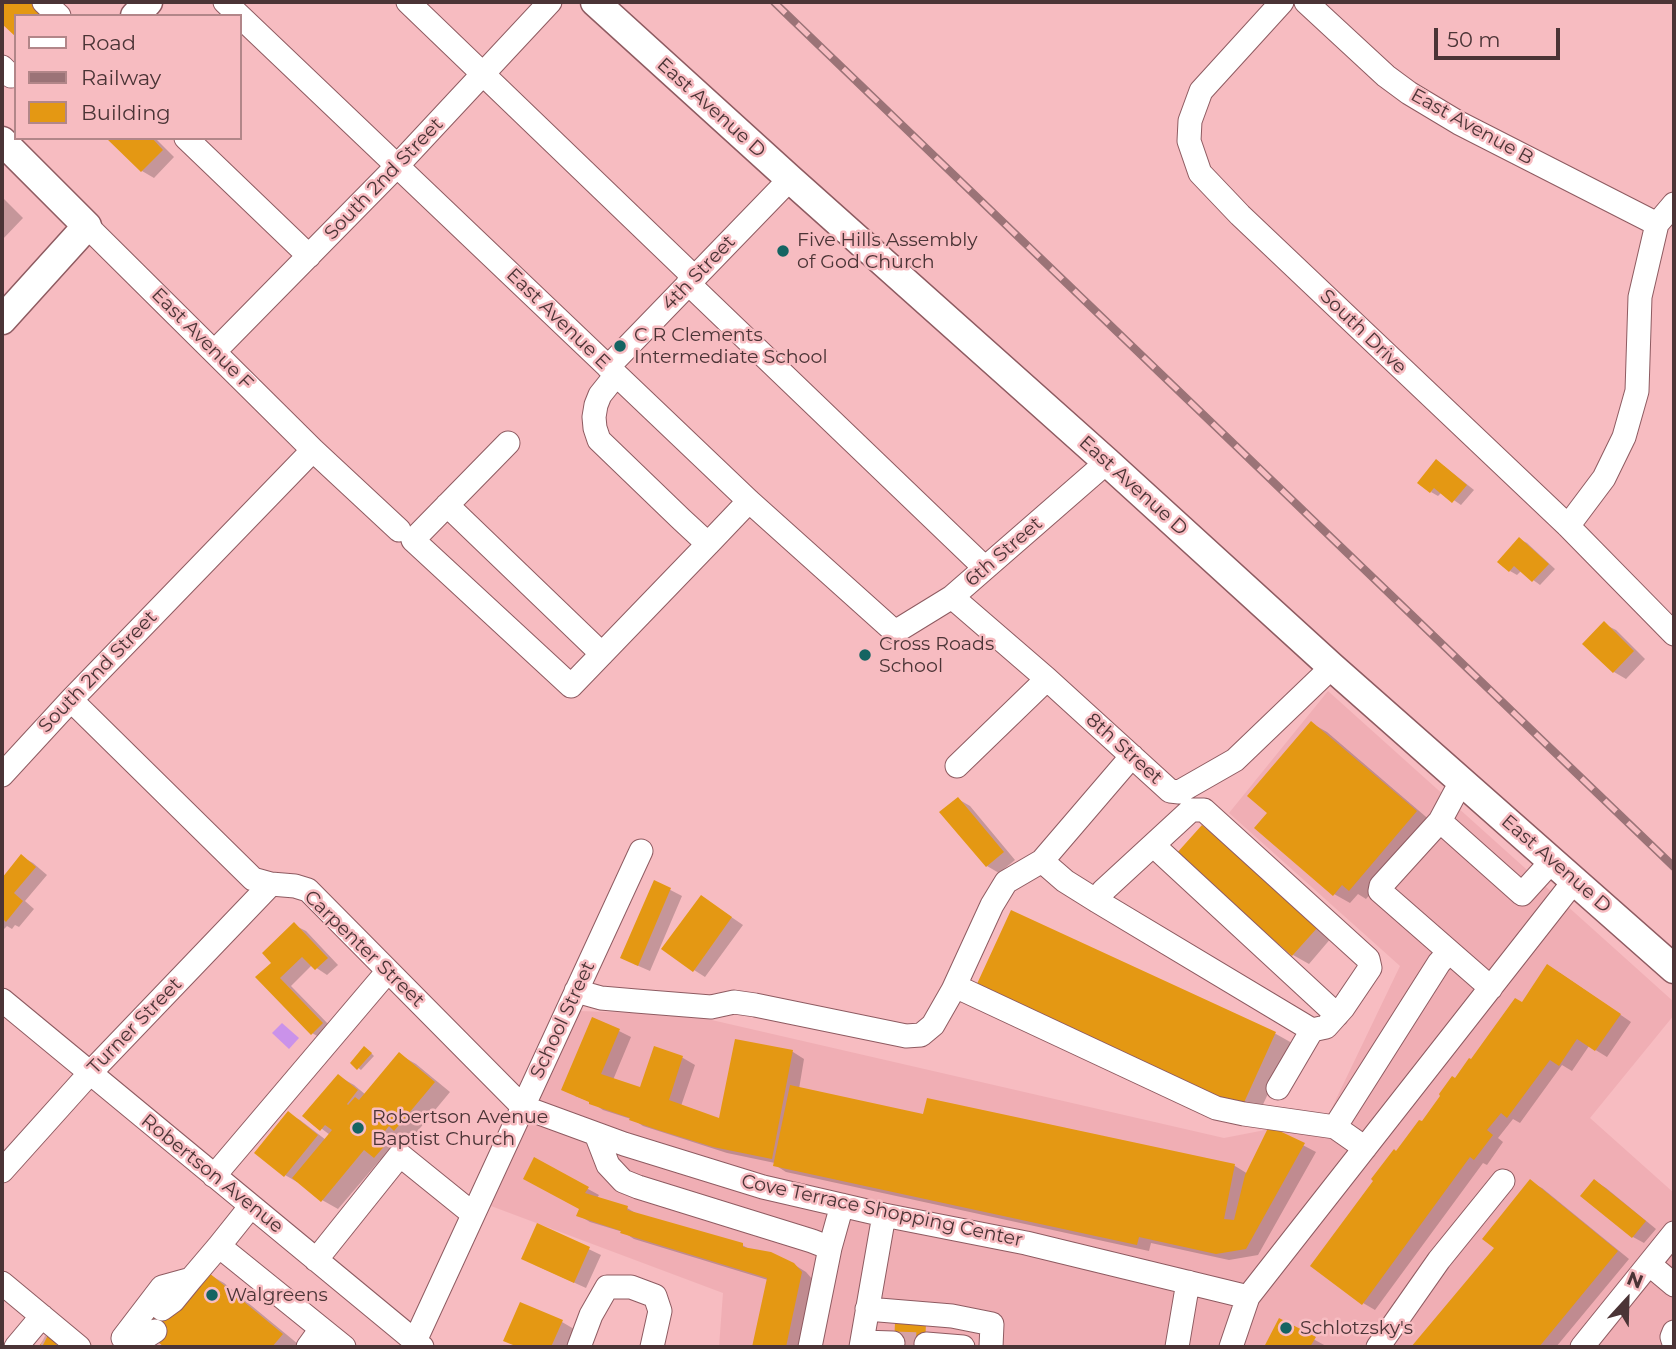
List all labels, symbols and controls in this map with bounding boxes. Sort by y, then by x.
legend [14,14,242,140]
scale bar [1438,14,1564,58]
text: 50 m [1447,27,1501,52]
text: Road [81,30,136,55]
street label: East Avenue D [652,53,770,163]
text: Railway [81,65,161,90]
street label: East Avenue B [1407,84,1537,170]
text: Building [81,100,171,125]
street label: South 2nd Street [320,113,448,245]
place label: Five Hills Assembly of God Church [797,229,978,273]
street label: 4th Street [658,231,740,315]
marker: Five Hills Assembly of God Church [775,243,791,259]
street label: East Avenue E [501,264,615,374]
street label: East Avenue F [146,283,258,395]
street label: South Drive [1315,285,1411,379]
place label: C R Clements Intermediate School [634,324,828,368]
marker: C R Clements Intermediate School [612,338,628,354]
street label: East Avenue D [1074,431,1192,541]
street label: 6th Street [961,512,1047,592]
street label: South 2nd Street [34,606,162,738]
place label: Cross Roads School [879,633,994,677]
marker: Cross Roads School [857,647,873,663]
street label: 8th Street [1081,709,1167,789]
street label: East Avenue D [1496,810,1616,918]
street label: Carpenter Street [299,886,429,1012]
street label: School Street [526,958,600,1082]
street label: Turner Street [83,973,187,1079]
place label: Robertson Avenue Baptist Church [372,1106,548,1150]
street label: Robertson Avenue [136,1110,288,1238]
marker: Robertson Avenue Baptist Church [350,1120,366,1136]
street label: Cove Terrace Shopping Center [739,1170,1025,1252]
north arrow [1592,1265,1662,1335]
text: N [1624,1267,1646,1294]
place label: Walgreens [226,1284,328,1306]
marker: Walgreens [204,1287,220,1303]
place label: Schlotzsky's [1300,1317,1413,1339]
marker: Schlotzsky's [1278,1320,1294,1336]

